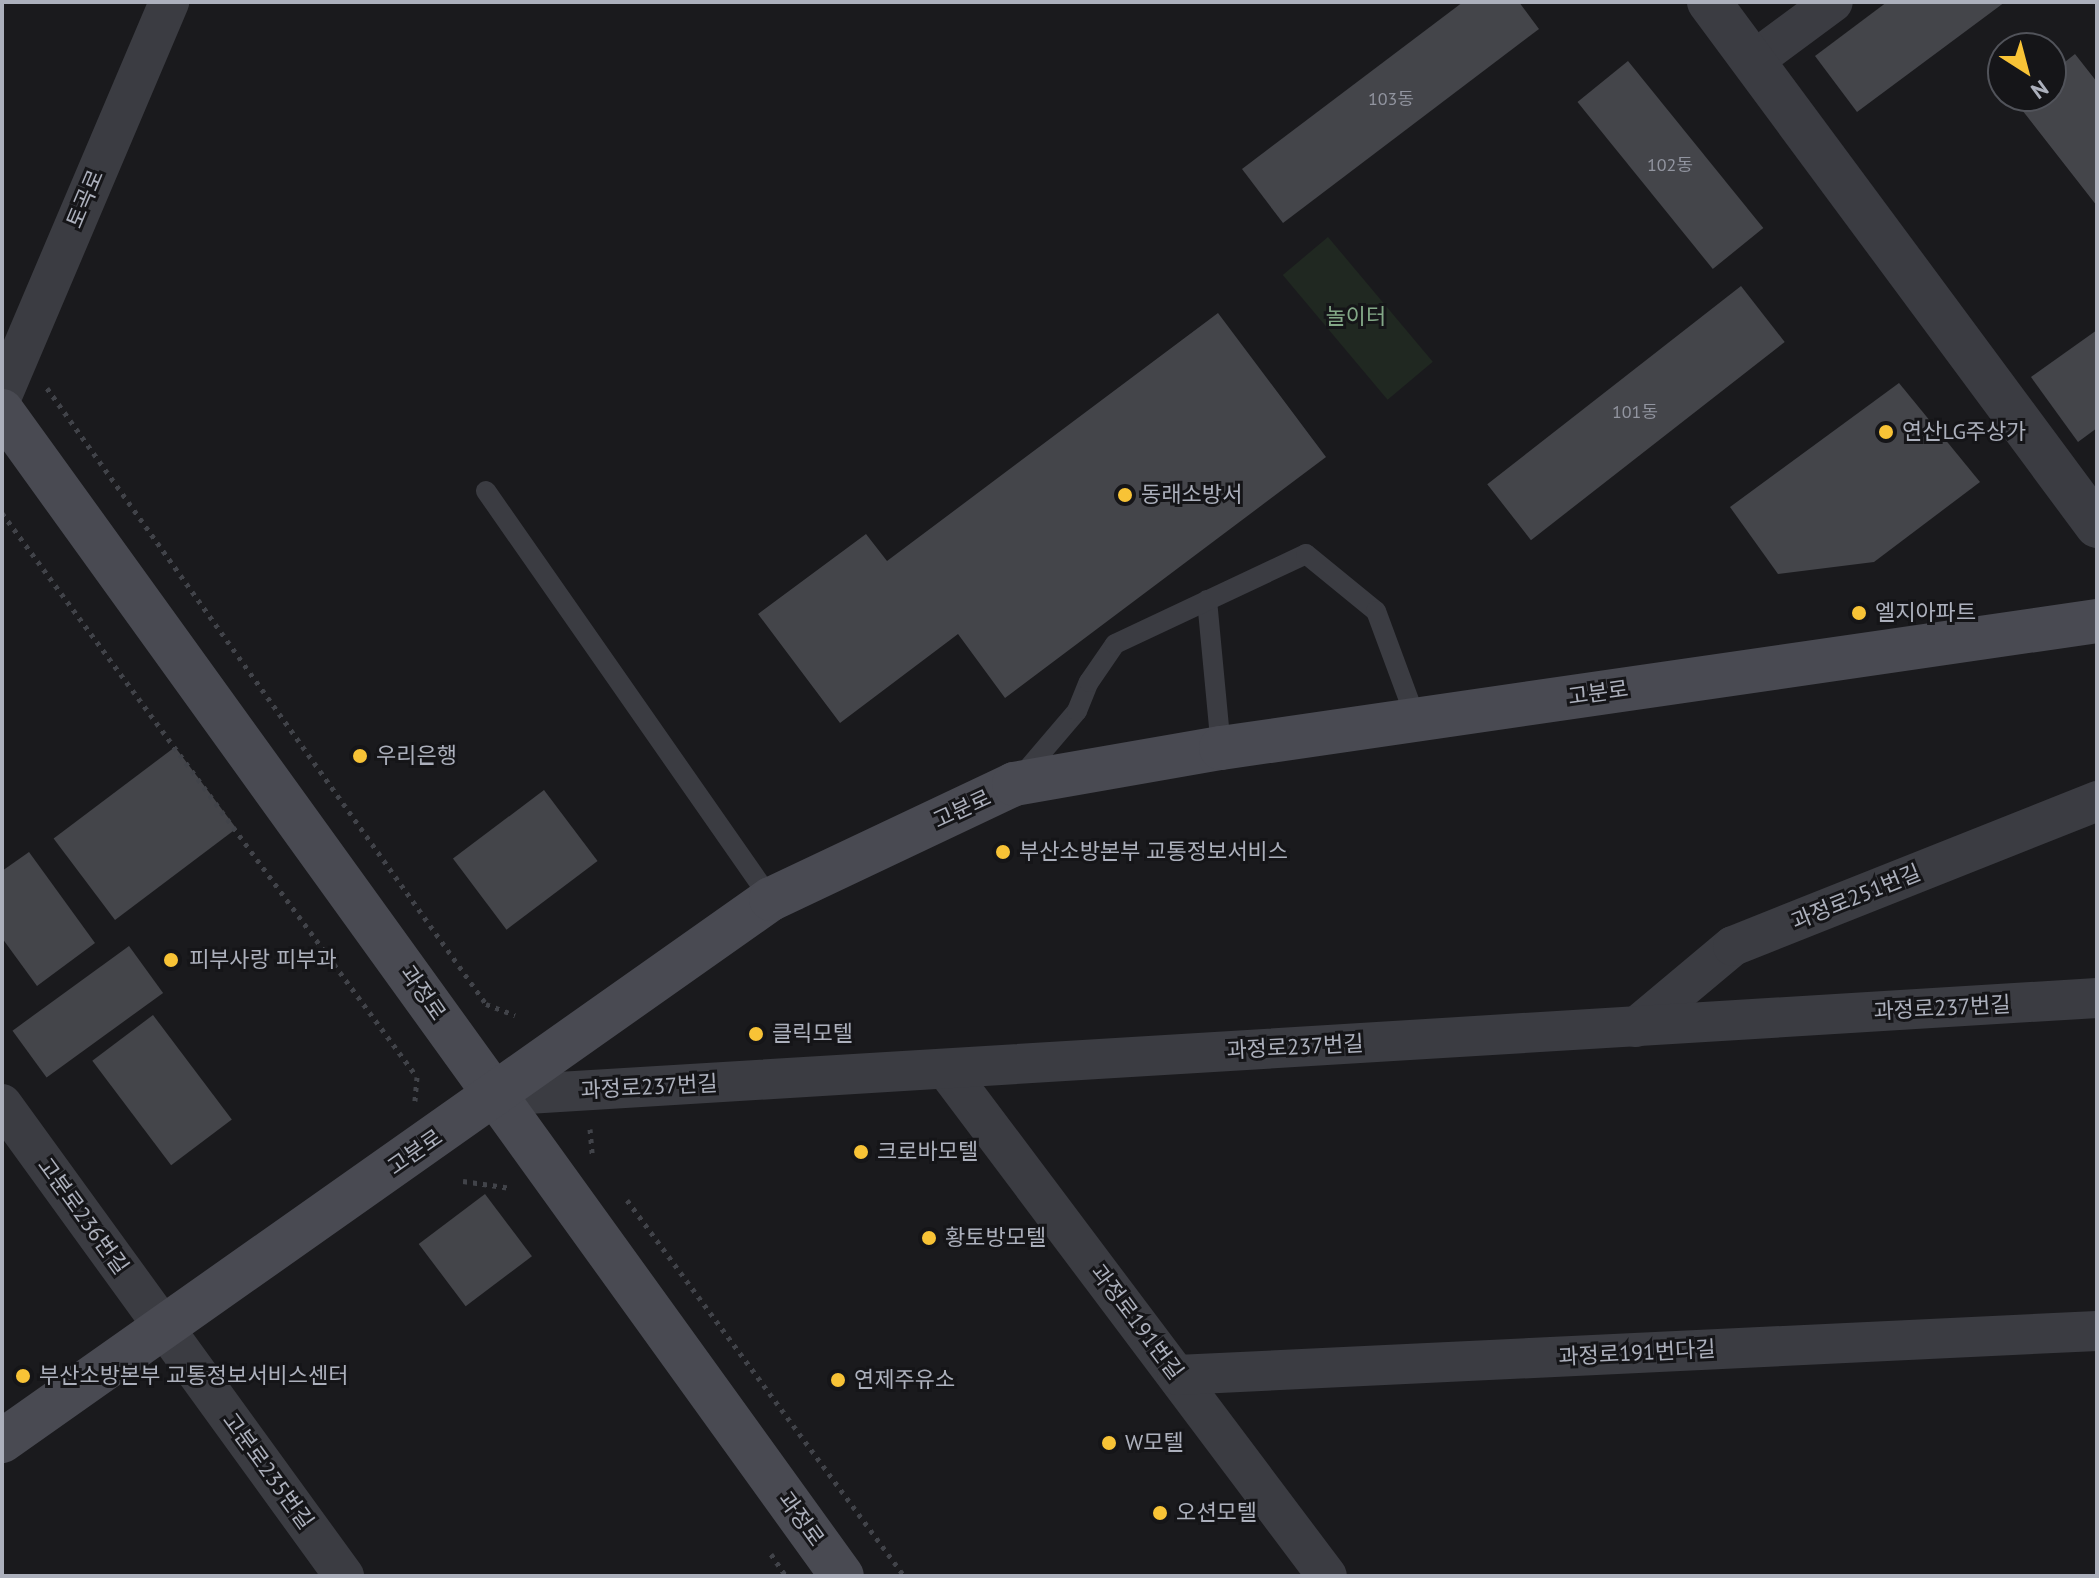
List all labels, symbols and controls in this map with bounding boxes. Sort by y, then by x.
north arrow [1987,32,2067,112]
text: N [2026,74,2054,105]
house number: 103동 [1368,88,1414,110]
house number: 102동 [1647,154,1693,176]
street label: 토곡로 [61,166,109,232]
park label: 놀이터 [1326,304,1386,330]
house number: 101동 [1612,401,1658,423]
place label: 연산LG주상가 [1902,419,2027,445]
marker: 연산LG주상가 [1877,423,1895,441]
place label: 동래소방서 [1141,482,1242,508]
marker: 동래소방서 [1116,486,1134,504]
place label: 엘지아파트 [1875,600,1976,626]
marker: 엘지아파트 [1850,604,1868,622]
street label: 고분로 [1566,676,1630,710]
place label: 우리은행 [376,743,457,769]
marker: 우리은행 [351,747,369,765]
street label: 고분로 [929,784,995,834]
place label: 부산소방본부 교통정보서비스 [1019,839,1288,865]
marker: 부산소방본부 교통정보서비스 [994,843,1012,861]
street label: 과정로251번길 [1787,859,1925,935]
place label: 피부사랑 피부과 [189,947,337,973]
marker: 피부사랑 피부과 [160,949,182,971]
street label: 과정로 [395,961,451,1025]
street label: 과정로237번길 [1873,991,2011,1025]
place label: 클릭모텔 [772,1021,853,1047]
marker: 클릭모텔 [747,1025,765,1043]
street label: 과정로237번길 [1226,1030,1364,1064]
street label: 과정로237번길 [580,1070,718,1104]
street label: 고분로 [383,1124,447,1180]
place label: 크로바모텔 [877,1139,978,1165]
marker: 크로바모텔 [852,1143,870,1161]
street label: 고분로236번길 [32,1153,134,1279]
place label: 황토방모텔 [945,1225,1046,1251]
marker: 황토방모텔 [920,1229,938,1247]
street label: 과정로191번길 [1085,1259,1189,1385]
street label: 과정로191번다길 [1558,1336,1716,1370]
place label: 부산소방본부 교통정보서비스센터 [39,1363,348,1389]
marker: 부산소방본부 교통정보서비스센터 [14,1367,32,1385]
place label: 연제주유소 [854,1367,955,1393]
marker: 연제주유소 [829,1371,847,1389]
street label: 고분로235번길 [217,1408,319,1534]
place label: W모텔 [1125,1430,1184,1456]
marker: W모텔 [1100,1434,1118,1452]
street label: 과정로 [772,1487,830,1551]
place label: 오션모텔 [1176,1500,1257,1526]
marker: 오션모텔 [1151,1504,1169,1522]

